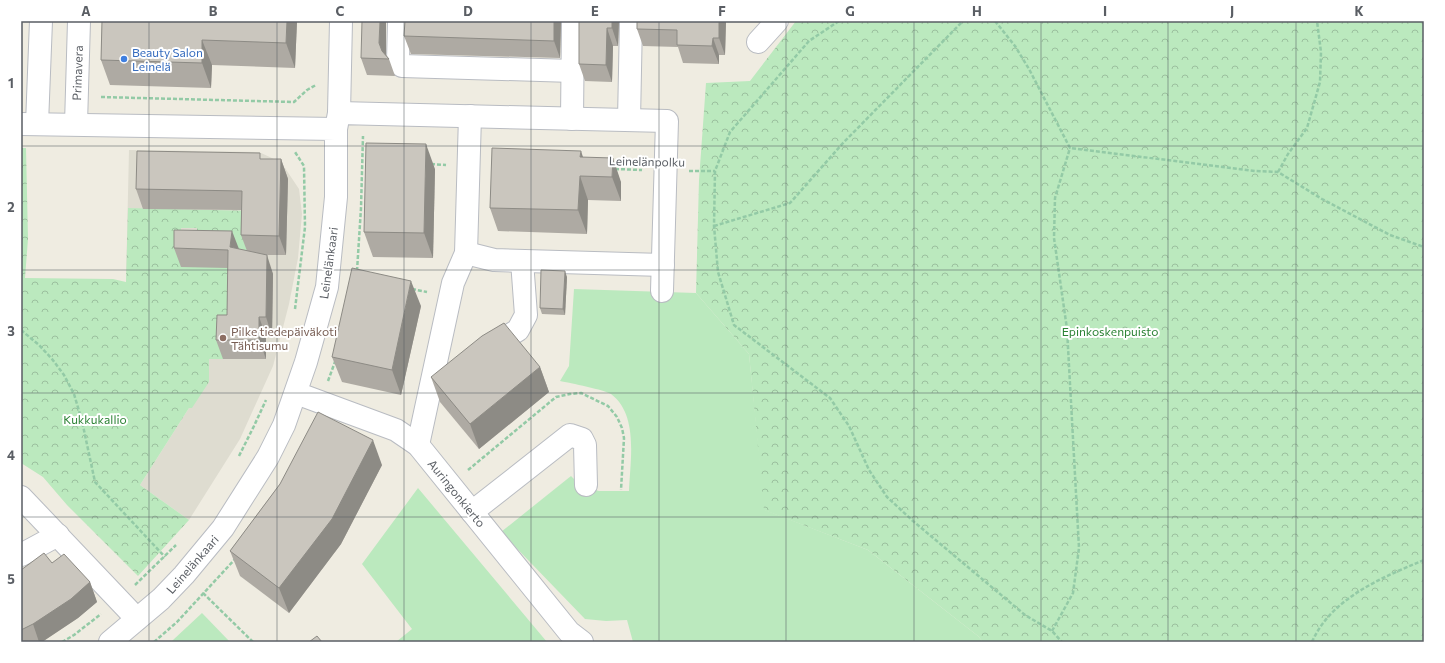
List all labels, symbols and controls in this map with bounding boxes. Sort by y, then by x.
text: A [81,3,91,19]
text: B [209,3,218,19]
text: C [336,3,345,19]
text: D [463,3,473,19]
text: E [591,3,599,19]
text: F [718,3,726,19]
text: G [845,3,855,19]
text: H [972,3,982,19]
text: I [1103,3,1107,19]
text: J [1230,3,1234,19]
text: K [1354,3,1364,19]
street label: Primavera [69,45,85,101]
place label: Beauty Salon Leinelä [132,45,203,73]
marker: Beauty Salon Leinelä [119,54,129,64]
text: 1 [8,75,14,91]
street label: Leinelänpolku [609,153,685,169]
text: 2 [7,199,15,215]
street label: Leinelänkaari [316,226,340,300]
text: 3 [7,323,15,339]
place label: Pilke tiedepäiväkoti Tähtisumu [231,324,337,352]
park label: Epinkoskenpuisto [1062,324,1158,338]
marker: Pilke tiedepäiväkoti Tähtisumu [218,333,228,343]
park label: Kukkukallio [63,412,127,426]
text: 4 [7,447,15,463]
street label: Auringonkierto [426,456,488,530]
street label: Leinelänkaari [163,532,221,596]
text: 5 [7,571,15,587]

